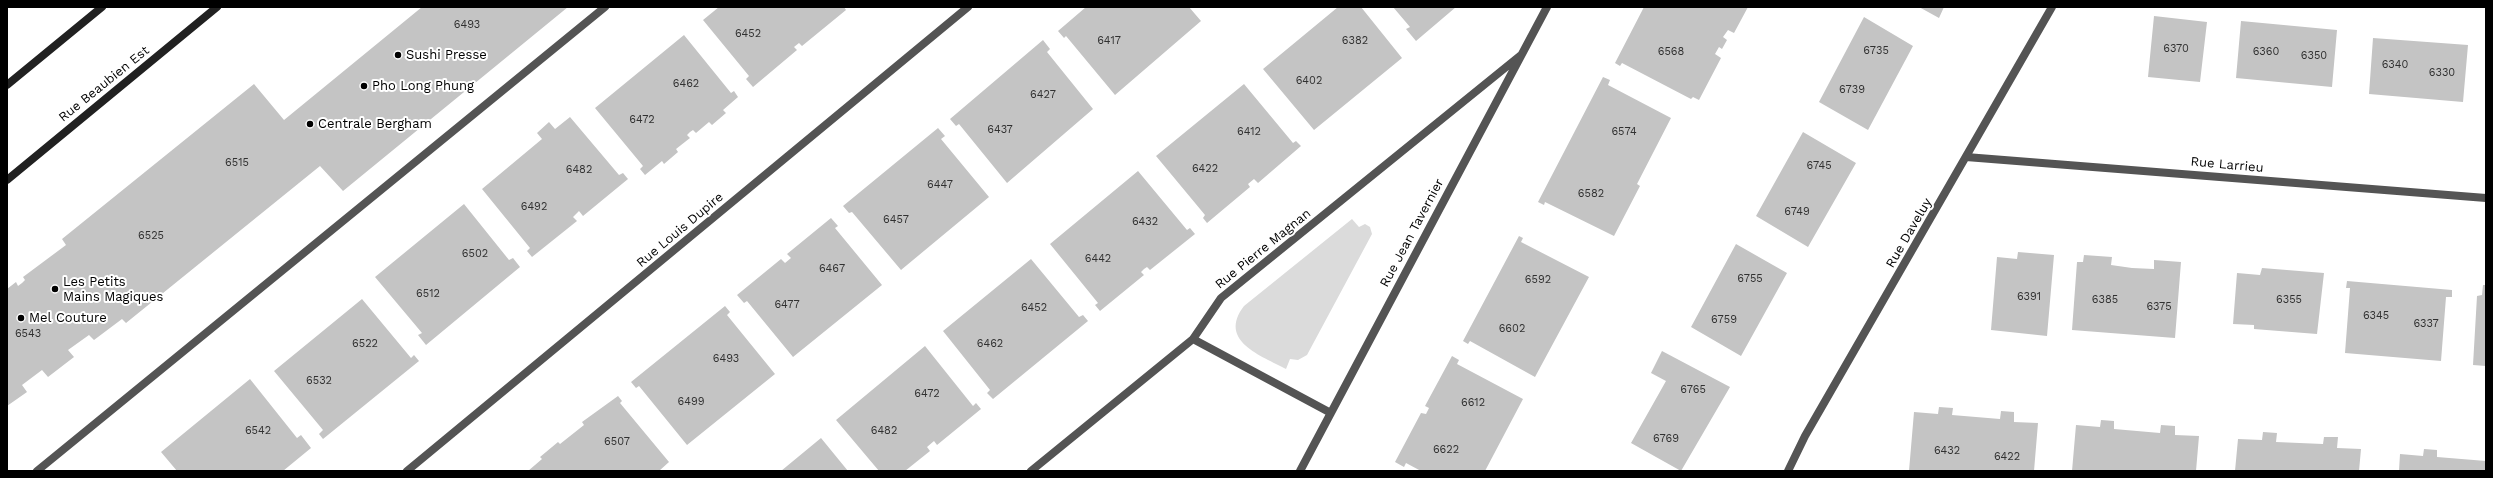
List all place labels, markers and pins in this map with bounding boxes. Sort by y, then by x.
place label: Sushi Presse [406,47,487,63]
marker: Sushi Presse [393,50,403,60]
place label: Pho Long Phung [372,78,474,94]
marker: Pho Long Phung [359,81,369,91]
place label: Centrale Bergham [318,116,432,132]
marker: Centrale Bergham [305,119,315,129]
place label: Les Petits Mains Magiques [63,274,163,305]
marker: Les Petits Mains Magiques [50,284,60,294]
place label: Mel Couture [29,310,107,326]
marker: Mel Couture [16,313,26,323]

